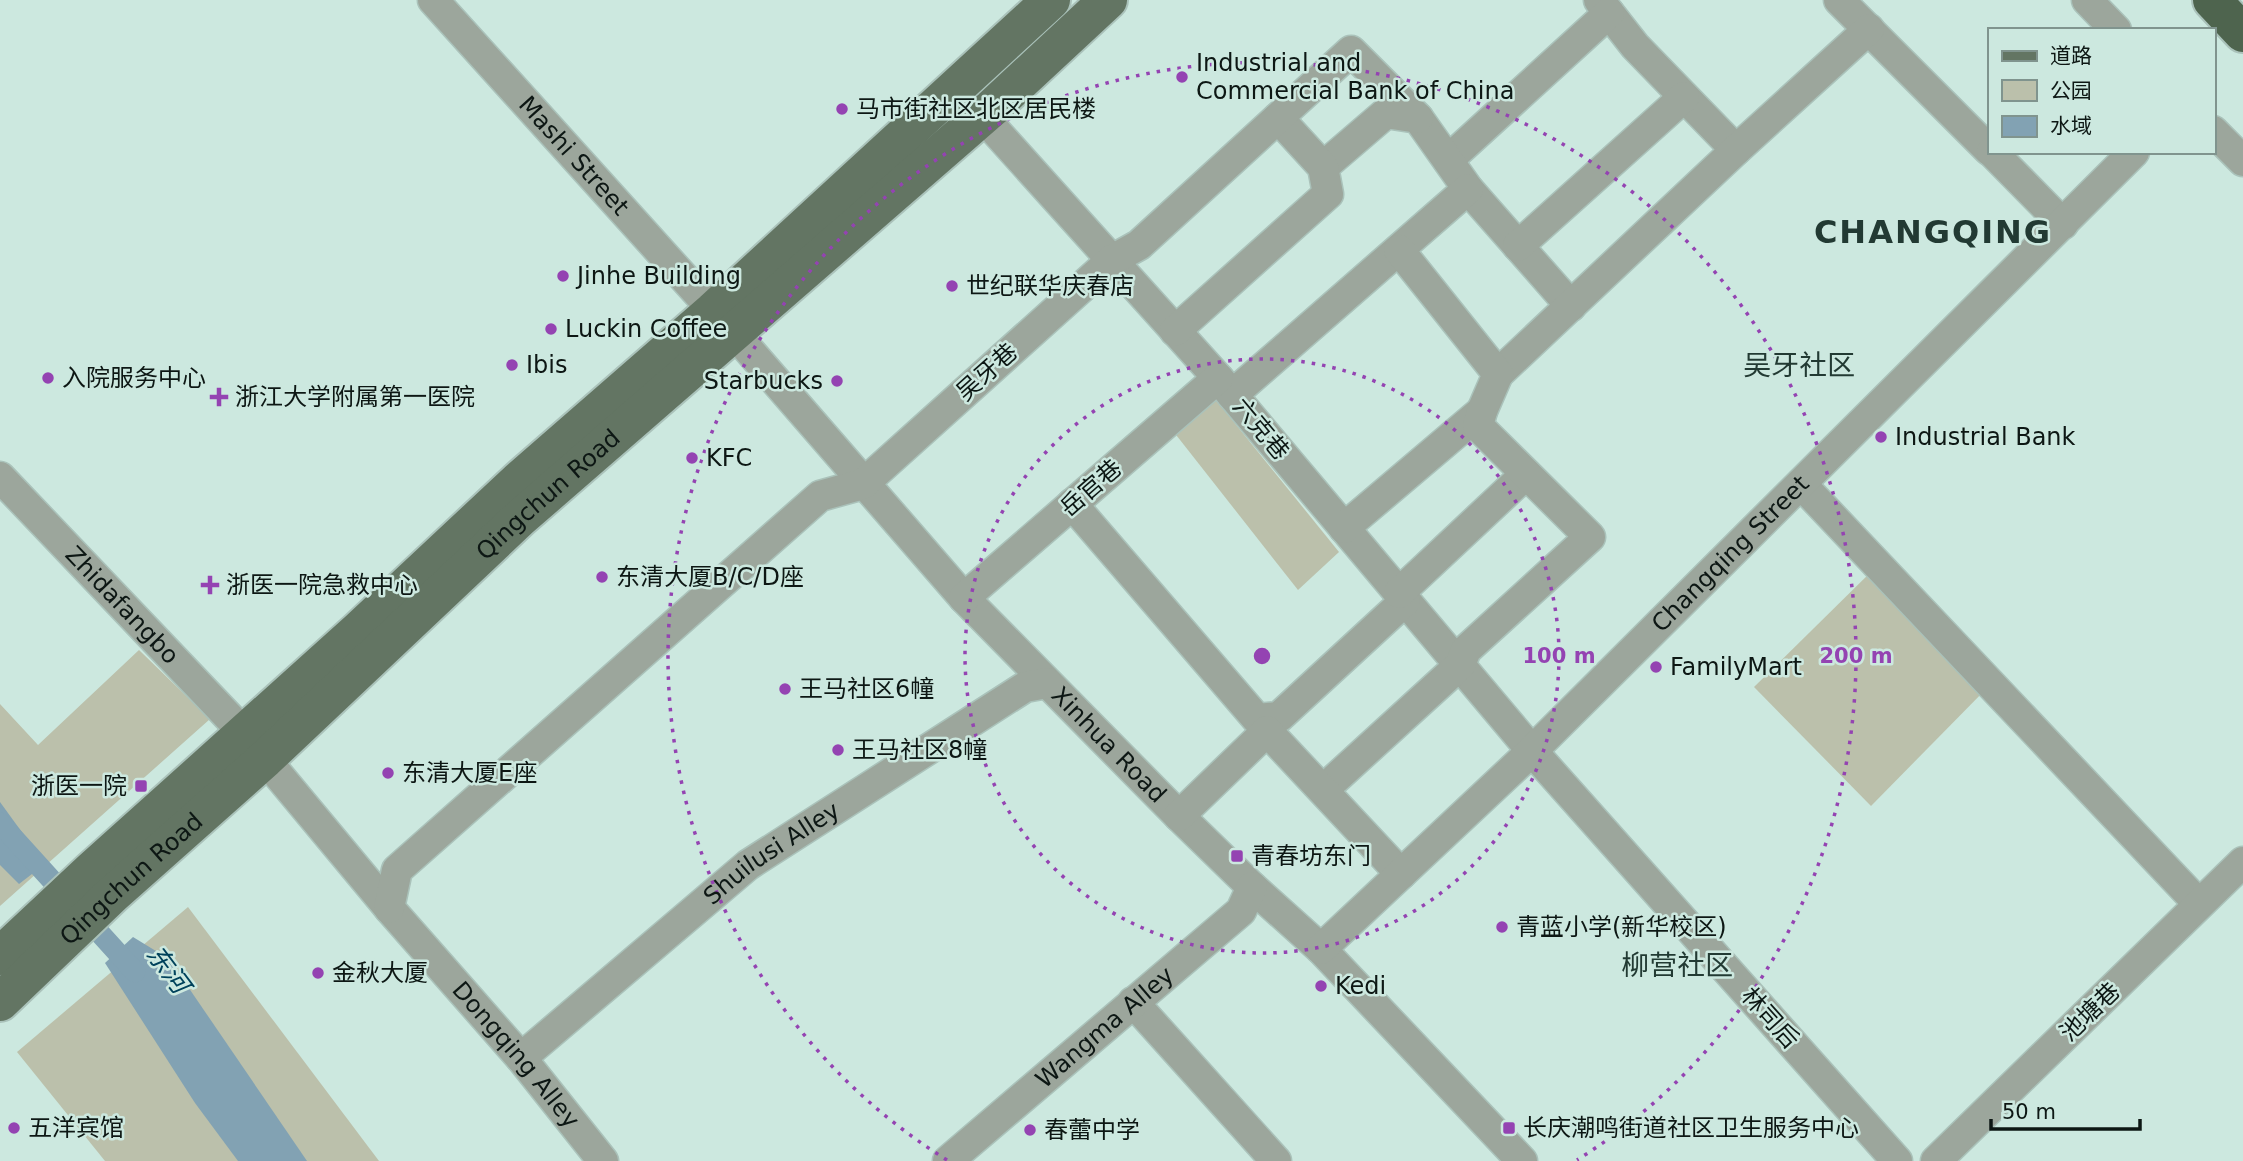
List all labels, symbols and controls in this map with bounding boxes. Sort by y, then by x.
legend [1988,28,2215,154]
text: 道路 [2050,44,2092,68]
place label: Industrial and Commercial Bank of China [1196,49,1514,105]
marker: Industrial and Commercial Bank of China [1174,69,1190,85]
text: 公园 [2050,79,2092,103]
street label: Mashi Street [513,91,635,221]
place label: 马市街社区北区居民楼 [856,95,1096,123]
marker: 马市街社区北区居民楼 [834,101,850,117]
text: 水域 [2050,114,2092,138]
district label: CHANGQING [1814,213,2052,251]
place label: Jinhe Building [575,262,741,290]
marker: Jinhe Building [555,268,571,284]
place label: 世纪联华庆春店 [966,272,1134,300]
marker: 世纪联华庆春店 [944,278,960,294]
place label: Luckin Coffee [565,315,727,343]
marker: Luckin Coffee [543,321,559,337]
street label: 吴牙巷 [951,338,1023,406]
district label: 吴牙社区 [1743,349,1855,382]
place label: Ibis [526,351,567,379]
marker: Ibis [504,357,520,373]
place label: 入院服务中心 [62,364,206,392]
place label: Starbucks [704,367,823,395]
marker: 入院服务中心 [40,370,56,386]
marker: Starbucks [829,373,845,389]
place label: 浙江大学附属第一医院 [235,383,475,411]
marker: 浙江大学附属第一医院 [209,387,229,407]
street label: 六克巷 [1227,392,1295,466]
place label: Industrial Bank [1895,423,2076,451]
street label: Qingchun Road [471,424,626,566]
marker: Industrial Bank [1873,429,1889,445]
place label: KFC [706,444,752,472]
marker: KFC [684,450,700,466]
street label: 岳官巷 [1055,454,1127,522]
street label: Changqing Street [1646,470,1815,638]
street label: Zhidafangbo [60,541,185,670]
place label: 东清大厦B/C/D座 [616,563,804,591]
marker: 东清大厦B/C/D座 [594,569,610,585]
place label: 浙医一院急救中心 [226,571,418,599]
marker: 浙医一院急救中心 [200,575,220,595]
centre of rings [1250,644,1274,668]
text: 100 m [1522,644,1596,668]
text: 200 m [1819,644,1893,668]
place label: FamilyMart [1670,653,1802,681]
marker: FamilyMart [1648,659,1664,675]
place label: 王马社区6幢 [799,675,934,703]
marker: 王马社区6幢 [777,681,793,697]
street label: Xinhua Road [1046,681,1172,809]
place label: 王马社区8幢 [852,736,987,764]
marker: 王马社区8幢 [830,742,846,758]
place label: 东清大厦E座 [402,759,537,787]
marker: 东清大厦E座 [380,765,396,781]
place label: 浙医一院 [31,772,127,800]
marker: 浙医一院 [133,778,149,794]
street label: Shuilusi Alley [698,796,845,911]
street label: Qingchun Road [54,807,208,951]
place label: 青春坊东门 [1251,842,1371,870]
marker: 青春坊东门 [1229,848,1245,864]
place label: 青蓝小学(新华校区) [1516,913,1727,941]
marker: 青蓝小学(新华校区) [1494,919,1510,935]
water label: 东河 [140,939,199,1003]
district label: 柳营社区 [1621,949,1733,982]
place label: 金秋大厦 [332,959,428,987]
street label: Wangma Alley [1030,961,1179,1094]
marker: 金秋大厦 [310,965,326,981]
place label: Kedi [1335,972,1386,1000]
street label: Dongqing Alley [447,976,585,1134]
street label: 池塘巷 [2054,977,2126,1047]
marker: Kedi [1313,978,1329,994]
street label: 林司后 [1736,982,1804,1054]
scale bar [1991,1088,2140,1132]
text: 50 m [2002,1100,2056,1124]
place label: 五洋宾馆 [28,1114,124,1142]
place label: 长庆潮鸣街道社区卫生服务中心 [1523,1114,1859,1142]
place label: 春蕾中学 [1044,1116,1140,1144]
marker: 五洋宾馆 [6,1120,22,1136]
marker: 长庆潮鸣街道社区卫生服务中心 [1501,1120,1517,1136]
marker: 春蕾中学 [1022,1122,1038,1138]

